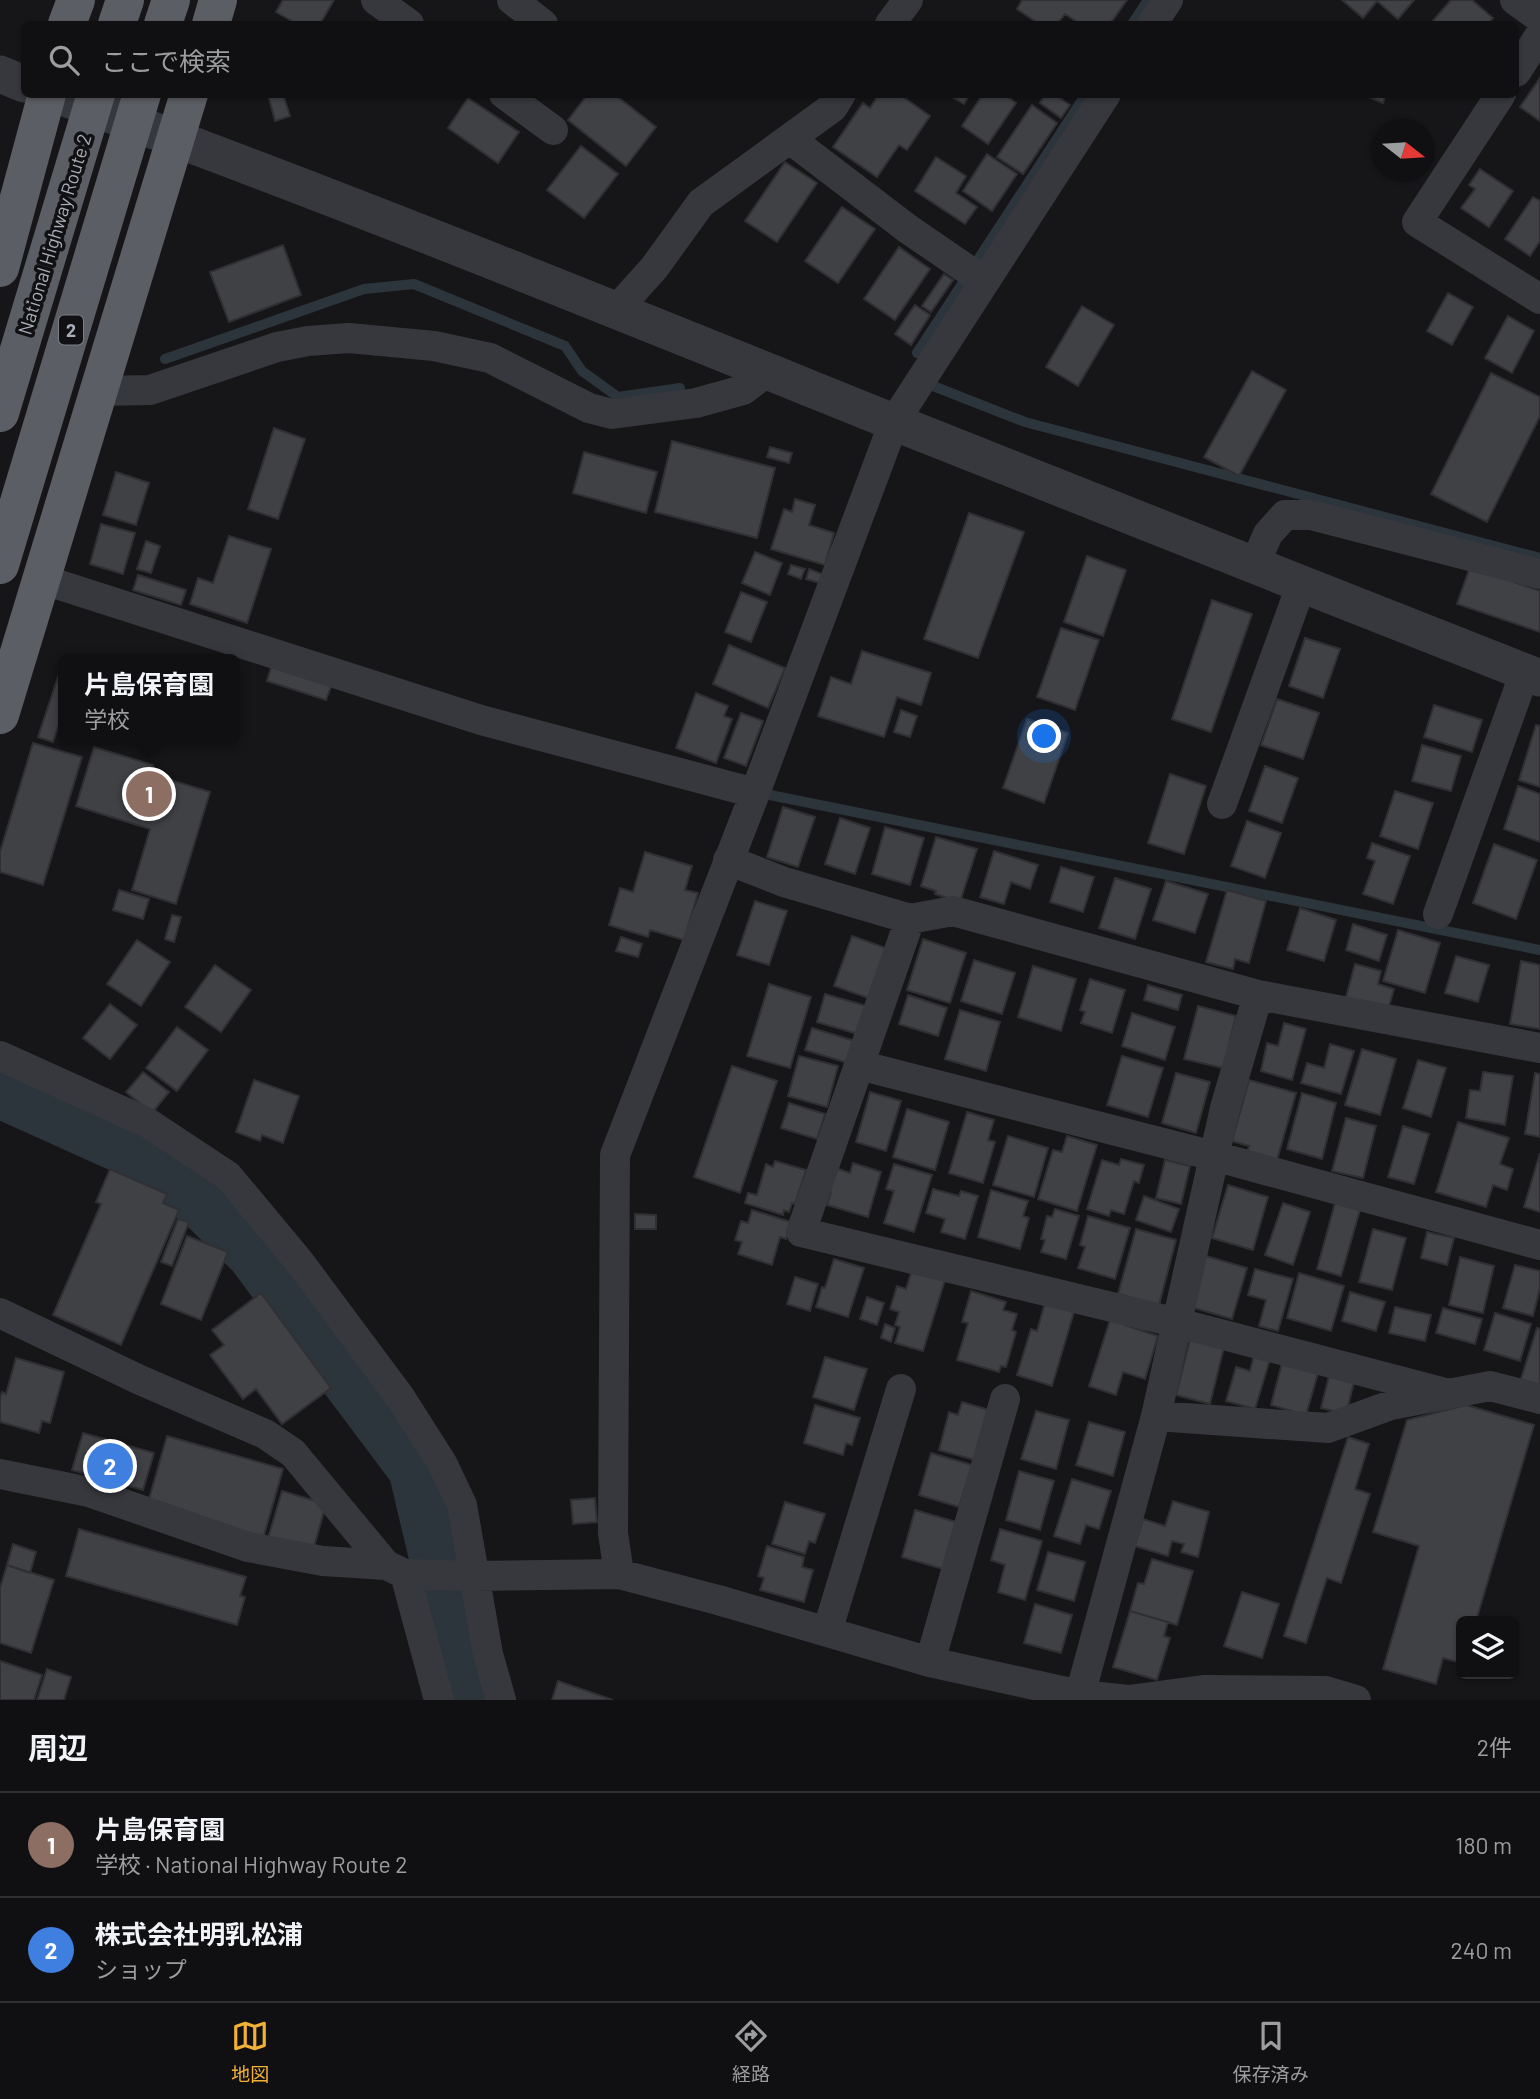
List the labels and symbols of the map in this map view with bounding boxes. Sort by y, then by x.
north arrow [1372,119,1435,182]
street label: National Highway Route 2 [13,131,95,337]
road number: 2 [59,316,83,344]
your location [1027,719,1061,753]
pin: 1 [126,768,172,820]
pin: 2 [87,1440,133,1492]

